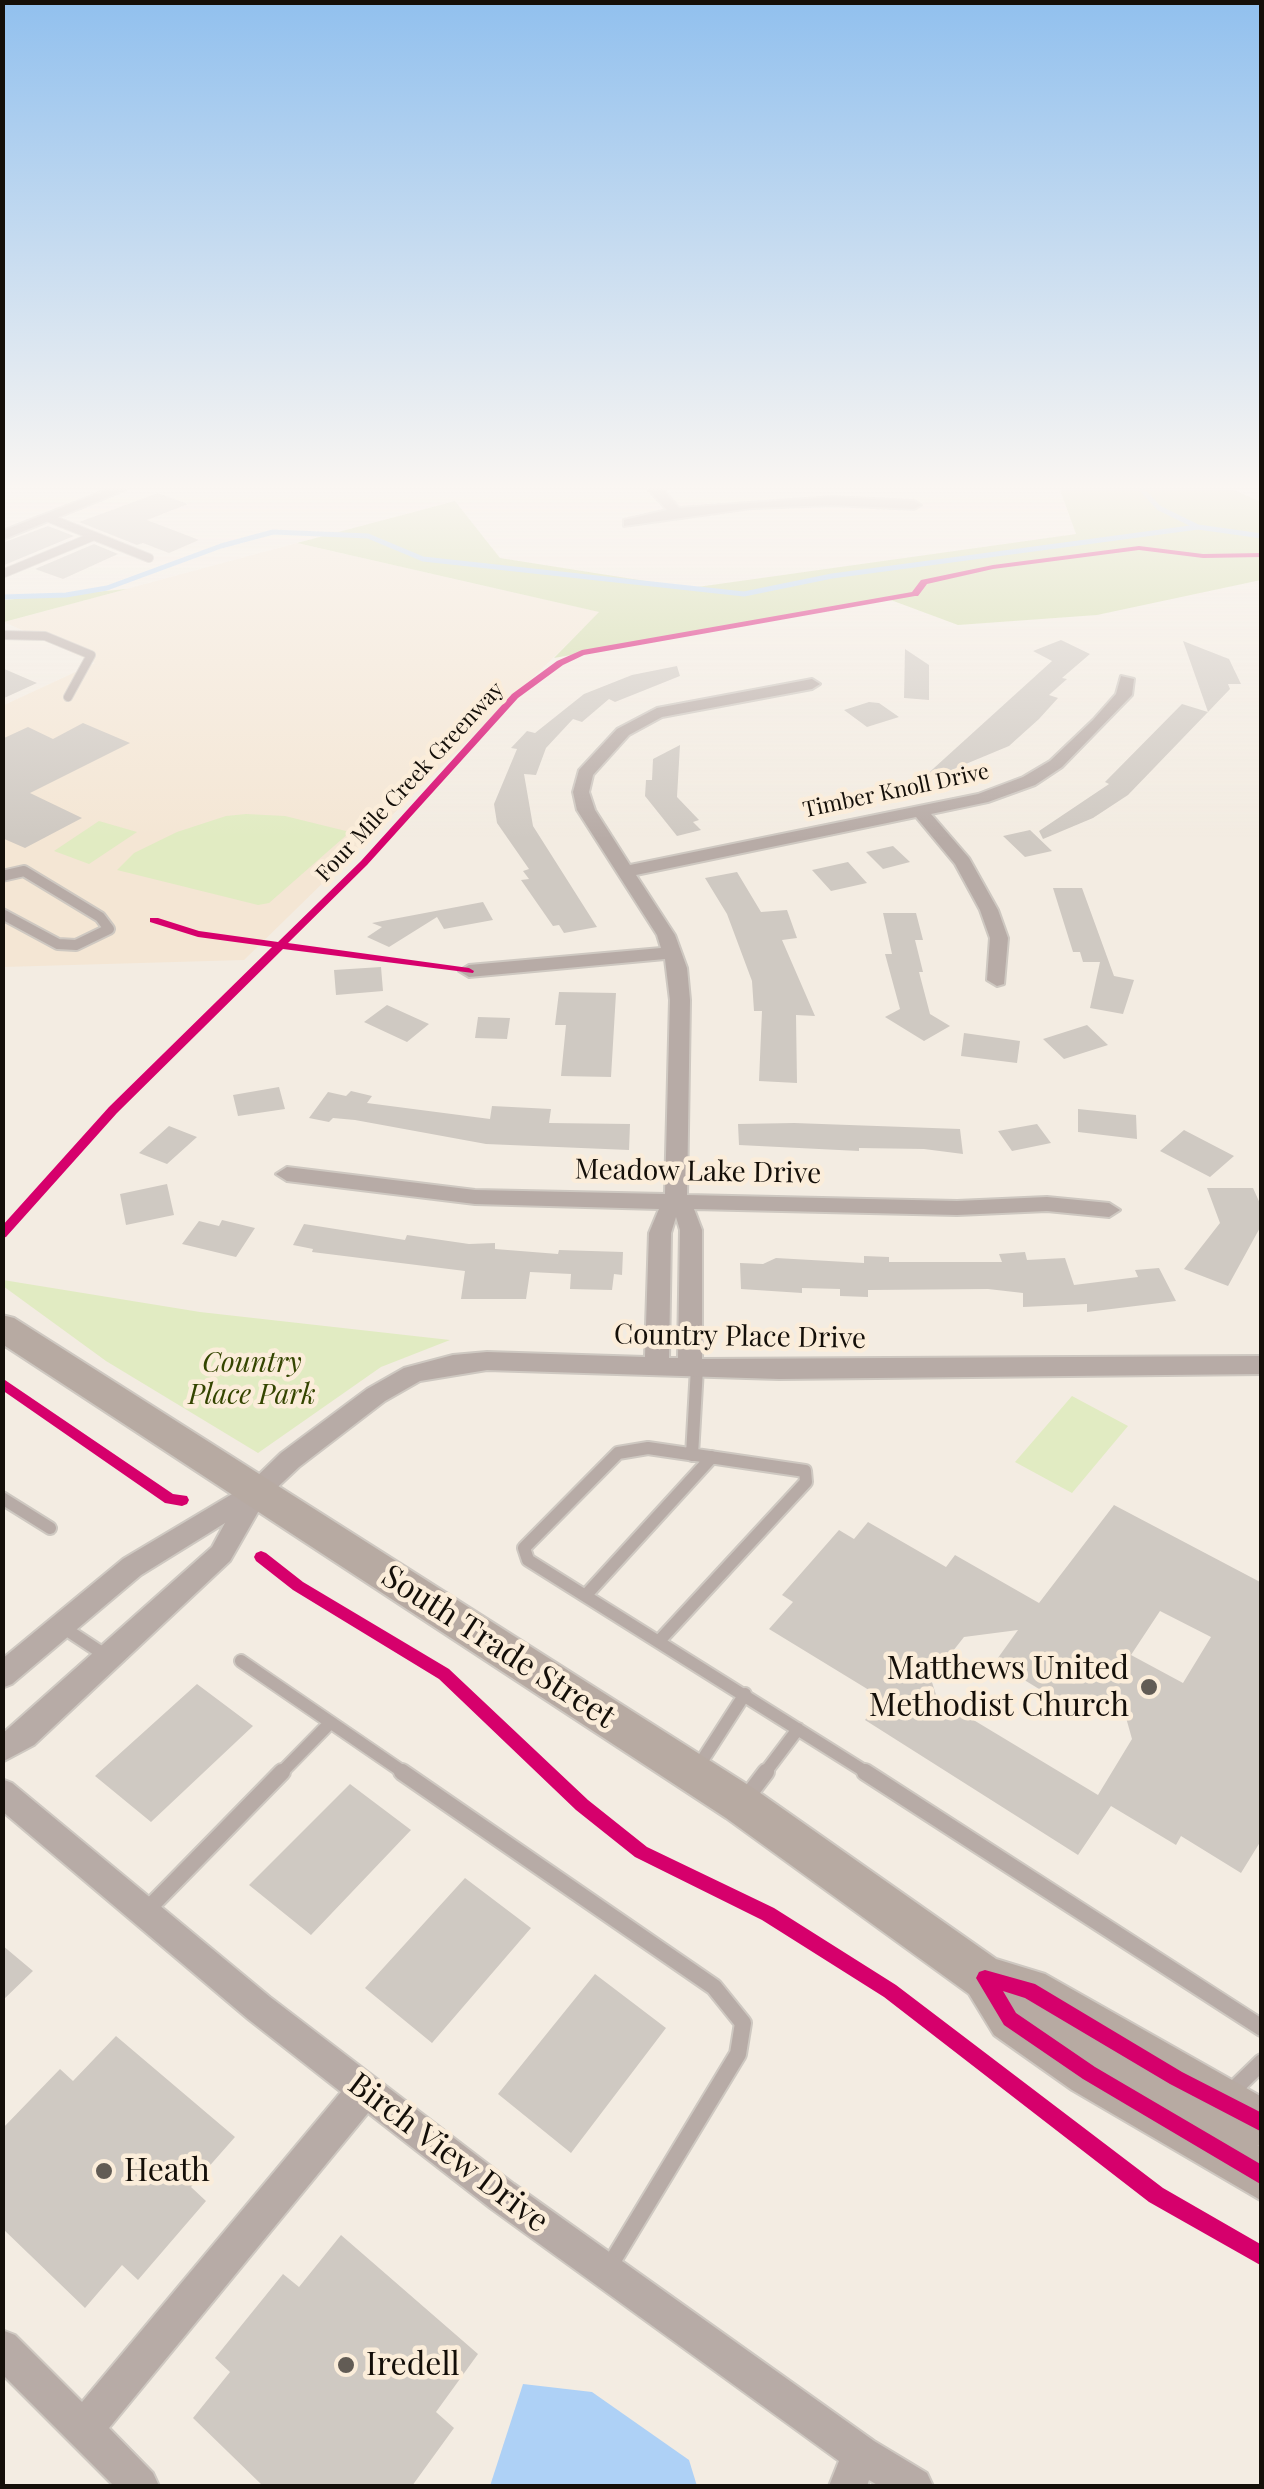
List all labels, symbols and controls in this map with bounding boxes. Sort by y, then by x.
street label: Four Mile Creek Greenway [311,677,509,887]
street label: Timber Knoll Drive [800,758,992,824]
street label: Meadow Lake Drive [574,1153,822,1191]
street label: Country Place Drive [614,1318,866,1356]
park label: Country Place Park [188,1346,316,1412]
street label: South Trade Street [374,1557,622,1737]
place label: Matthews United Methodist Church [869,1650,1129,1725]
marker: Matthews United Methodist Church [1138,1676,1160,1698]
street label: Birch View Drive [340,2065,556,2241]
place label: Heath [124,2152,210,2190]
marker: Heath [93,2160,115,2182]
place label: Iredell [366,2346,460,2384]
marker: Iredell [335,2354,357,2376]

